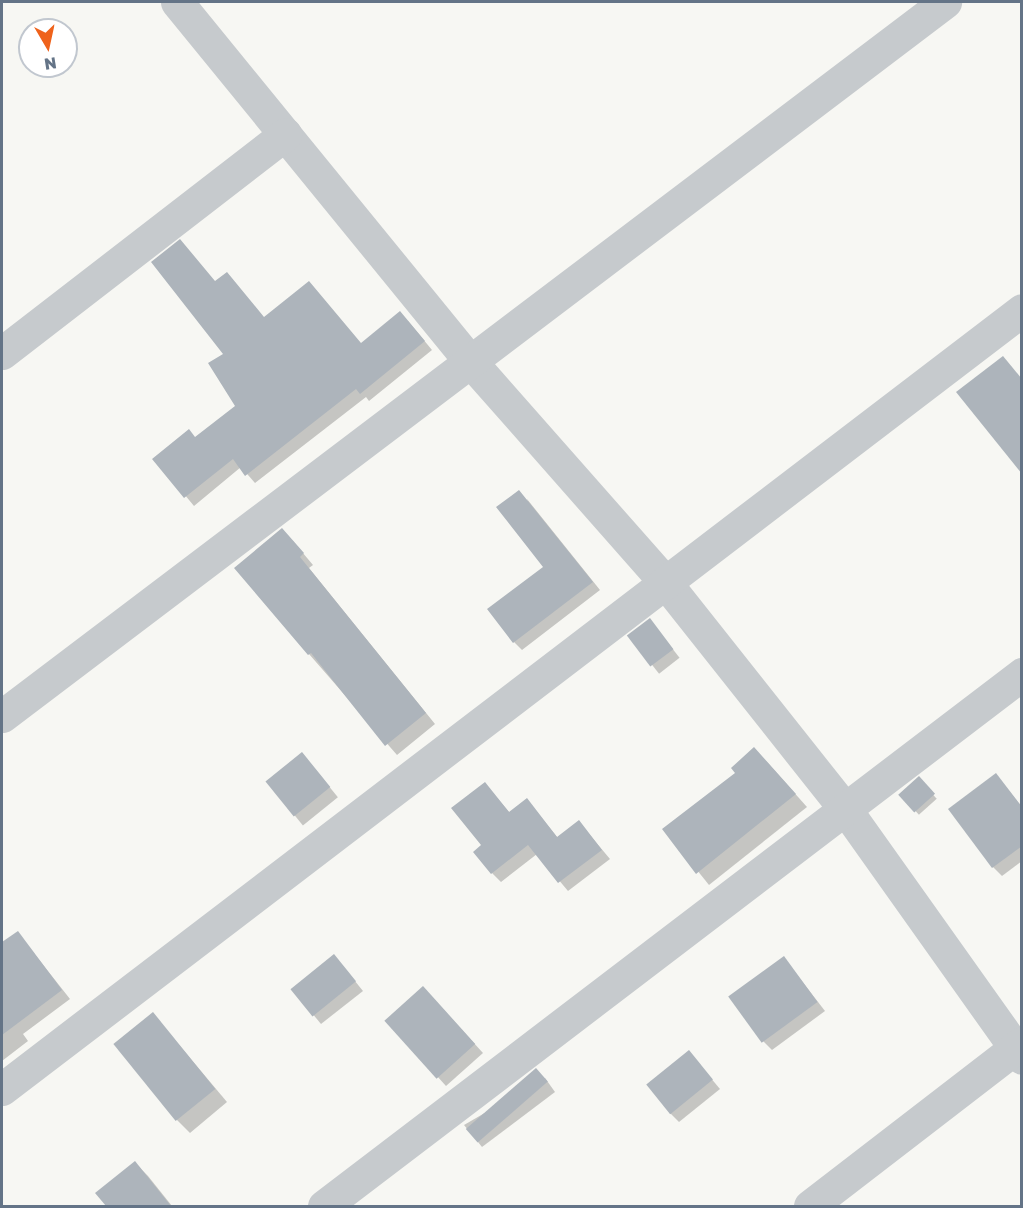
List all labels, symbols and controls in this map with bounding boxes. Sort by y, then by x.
north arrow [18,18,78,78]
text: N [43,53,58,75]

